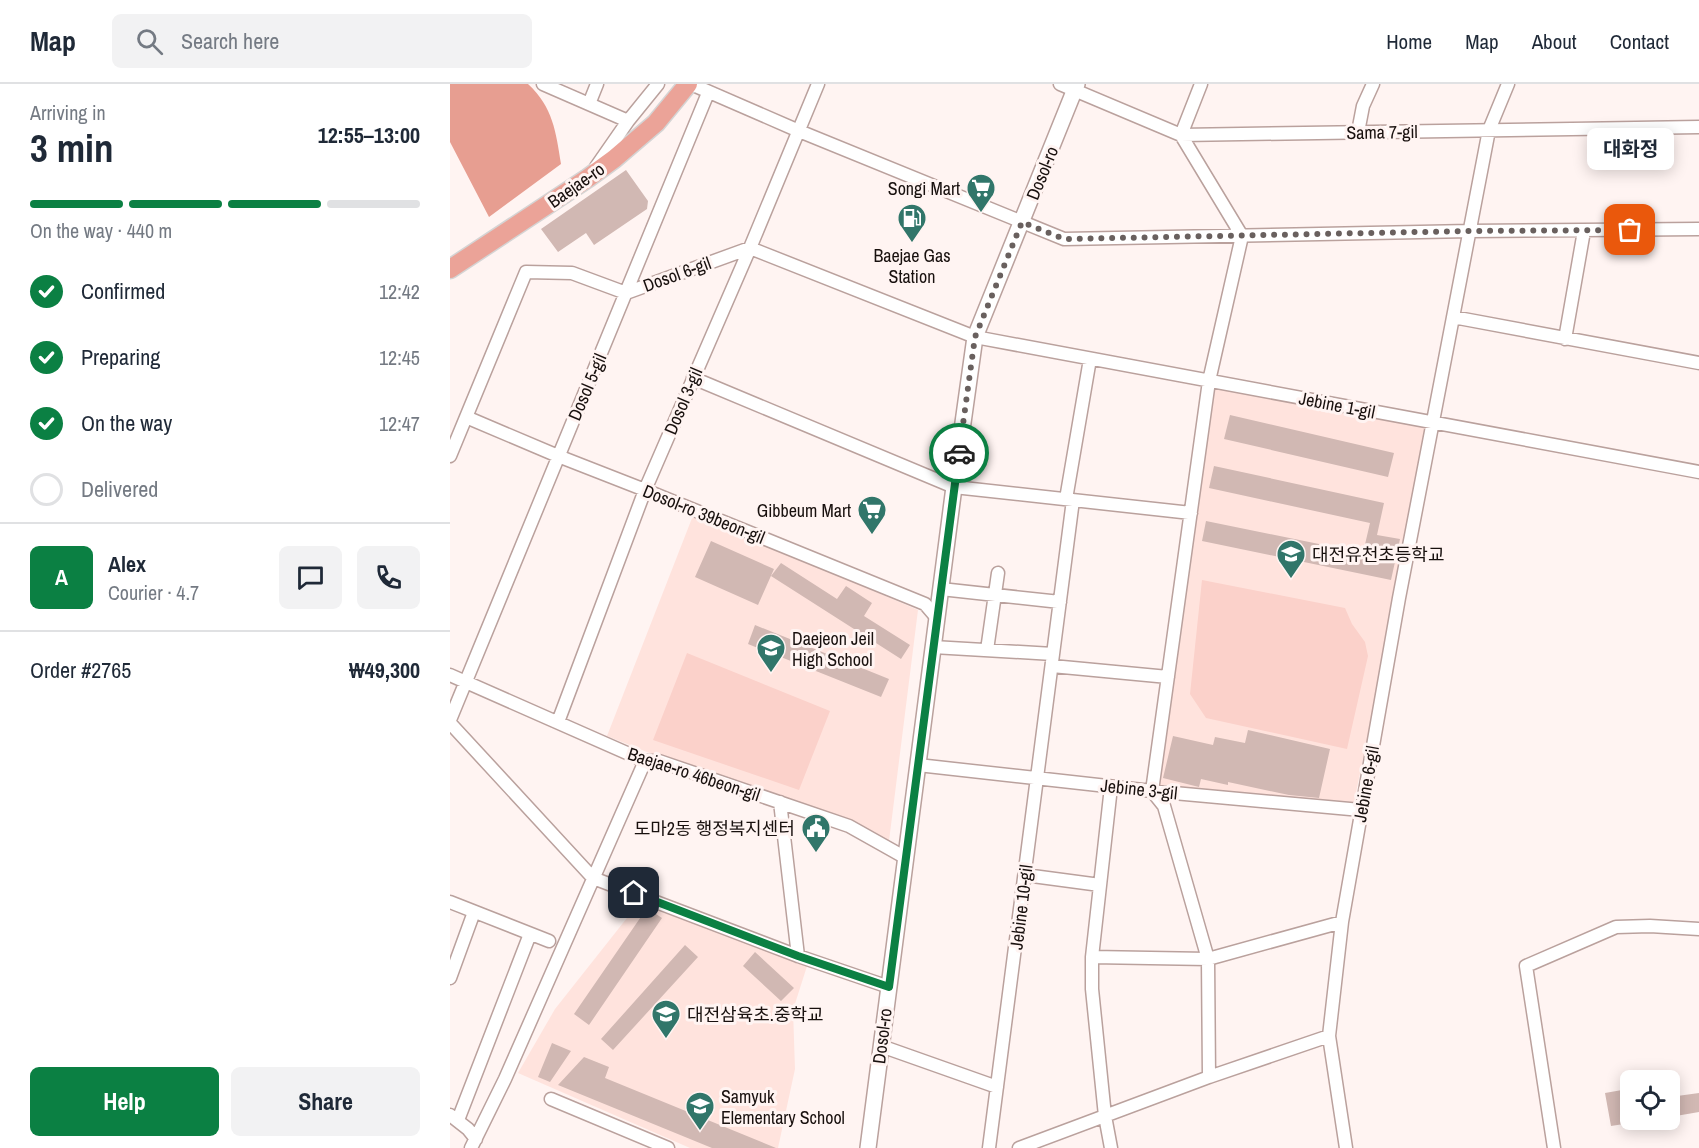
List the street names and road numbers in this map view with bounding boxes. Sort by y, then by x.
street label: Sama 7-gil [1346,119,1418,145]
street label: Dosol-ro [1020,142,1064,204]
street label: Baejae-ro [543,156,609,214]
street label: Dosol 6-gil [640,250,714,298]
street label: Dosol 5-gil [562,350,612,424]
street label: Dosol 3-gil [658,364,708,438]
street label: Jebine 1-gil [1297,385,1377,425]
street label: Dosol-ro 39beon-gil [639,478,769,550]
street label: Baejae-ro 46beon-gil [625,741,763,807]
street label: Jebine 6-gil [1347,744,1385,824]
street label: Jebine 3-gil [1099,773,1179,805]
street label: Jebine 10-gil [1003,863,1039,951]
street label: Dosol-ro [866,1007,898,1065]

